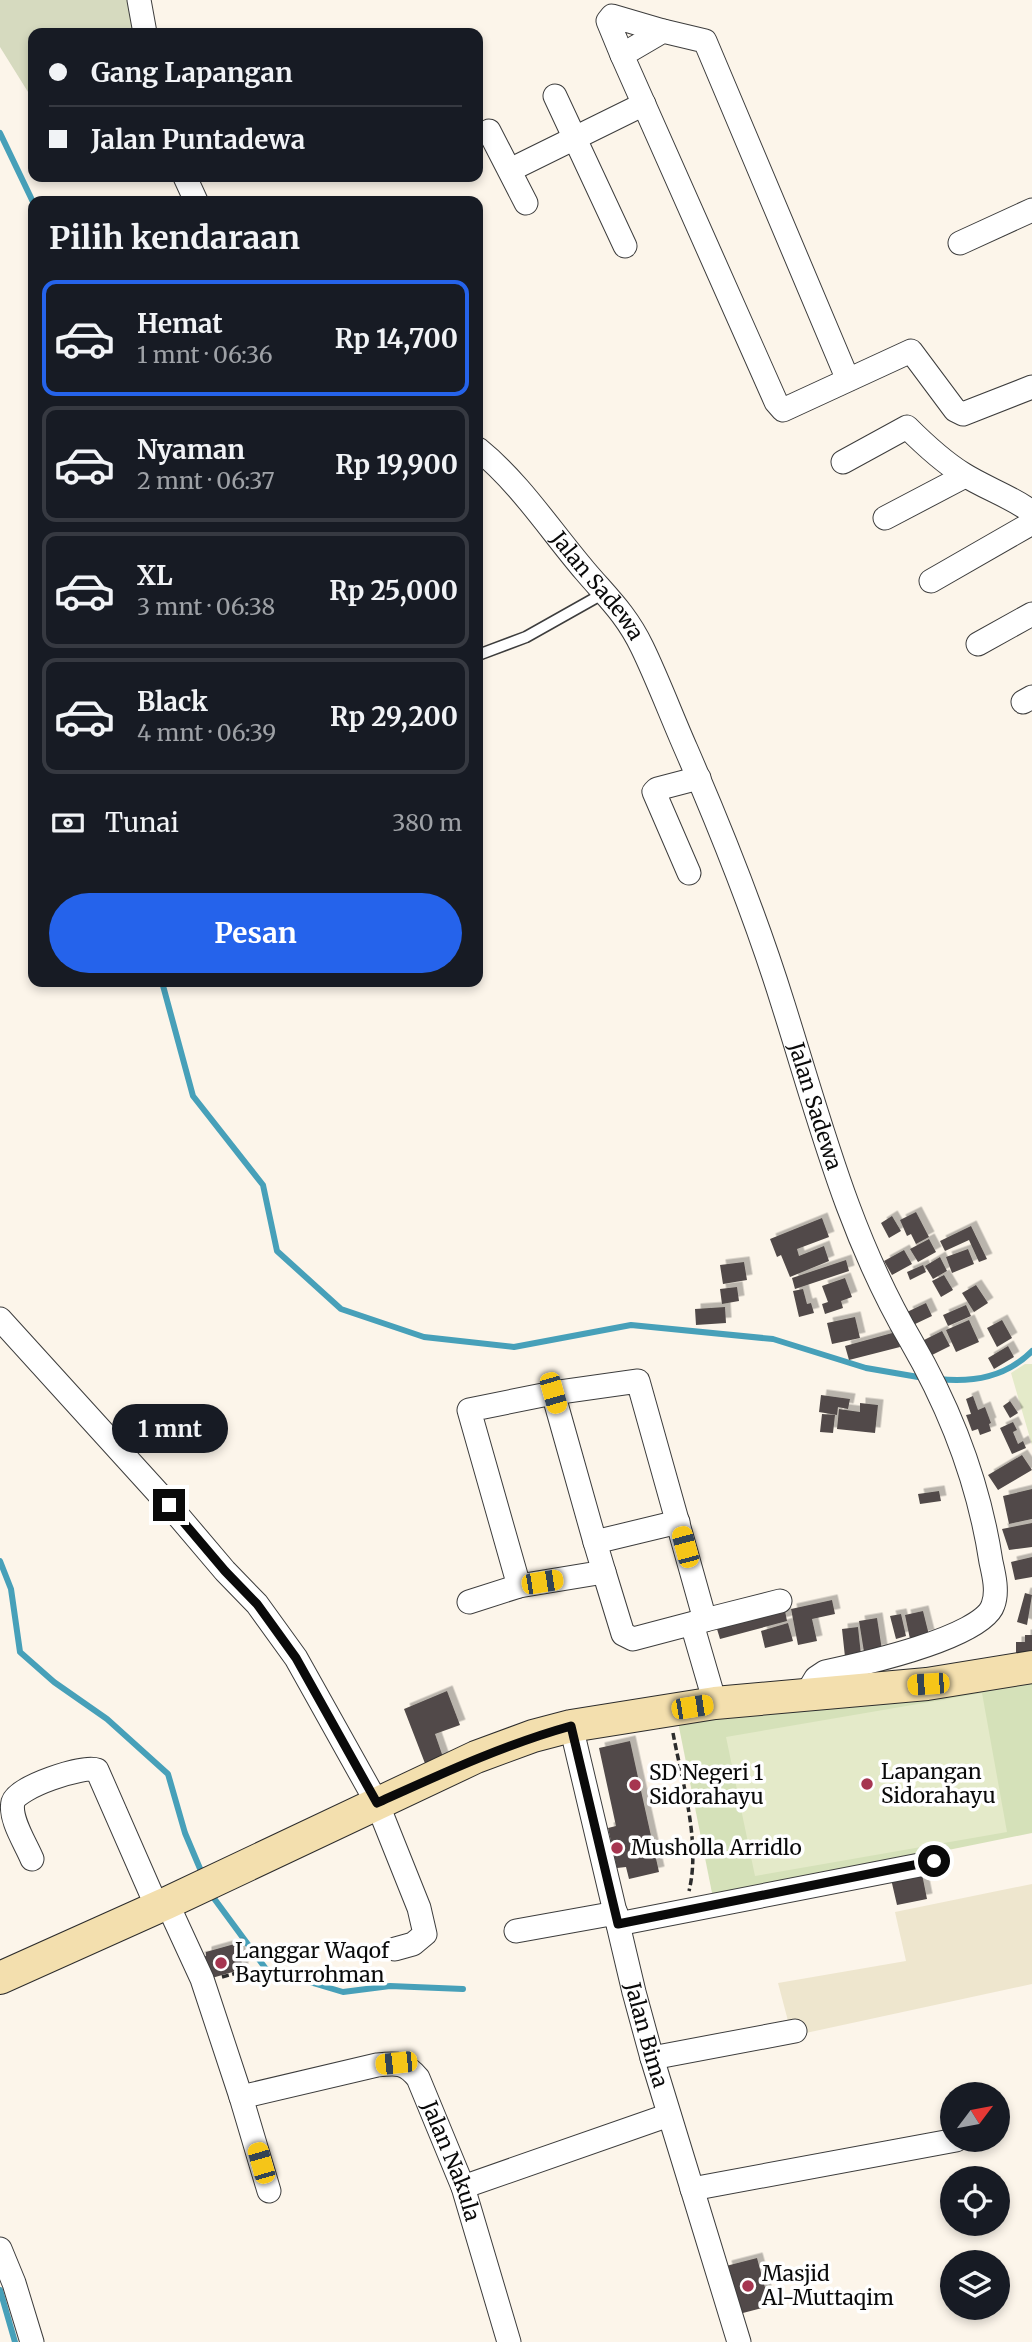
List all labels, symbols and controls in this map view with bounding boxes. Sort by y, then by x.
text: Gang Lapangan [91,56,293,89]
text: Jalan Puntadewa [91,123,305,156]
text: Pilih kendaraan [49,218,300,258]
icon: car [53,307,116,370]
text: Hemat [137,307,223,340]
text: Rp 14,700 [335,322,458,355]
text: 1 mnt · 06:36 [137,340,273,369]
icon: car [53,433,116,496]
text: Nyaman [137,433,245,466]
text: Rp 19,900 [335,448,458,481]
text: 2 mnt · 06:37 [137,466,275,495]
street label: Jalan Sadewa [545,525,650,645]
icon: car [53,559,116,622]
text: XL [137,559,173,592]
text: Rp 25,000 [329,574,458,607]
text: 3 mnt · 06:38 [137,592,275,621]
icon: car [53,685,116,748]
text: Black [137,685,208,718]
text: Rp 29,200 [330,700,458,733]
text: 4 mnt · 06:39 [137,718,276,747]
icon: cash [49,804,87,842]
text: Tunai [105,806,179,839]
text: 380 m [392,808,462,837]
button: Pesan [49,893,462,973]
street label: Jalan Sadewa [782,1038,848,1173]
car [538,1370,569,1416]
callout: 1 mnt [111,1404,227,1452]
text: 1 mnt [138,1414,202,1443]
route end [153,1489,185,1521]
car [670,1524,701,1570]
car [520,1568,565,1596]
car [907,1672,950,1696]
car [670,1693,715,1721]
place label: Lapangan Sidorahayu [881,1758,996,1809]
place label: SD Negeri 1 Sidorahayu [649,1759,764,1810]
marker: Lapangan Sidorahayu [859,1776,875,1792]
marker: SD Negeri 1 Sidorahayu [627,1777,643,1793]
place label: Musholla Arridlo [631,1834,802,1861]
marker: Musholla Arridlo [609,1840,625,1856]
route start [918,1845,950,1877]
place label: Langgar Waqof Bayturrohman [235,1937,390,1988]
marker: Langgar Waqof Bayturrohman [213,1955,229,1971]
street label: Jalan Bima [619,1979,674,2091]
car [375,2050,418,2076]
north arrow [940,2082,1010,2152]
map controls [940,2082,1010,2320]
street label: Jalan Nakula [416,2096,486,2224]
car [246,2140,277,2186]
button: locate [940,2166,1010,2236]
button: layers [940,2250,1010,2320]
place label: Masjid Al-Muttaqim [761,2260,894,2311]
marker: Masjid Al-Muttaqim [740,2278,756,2294]

